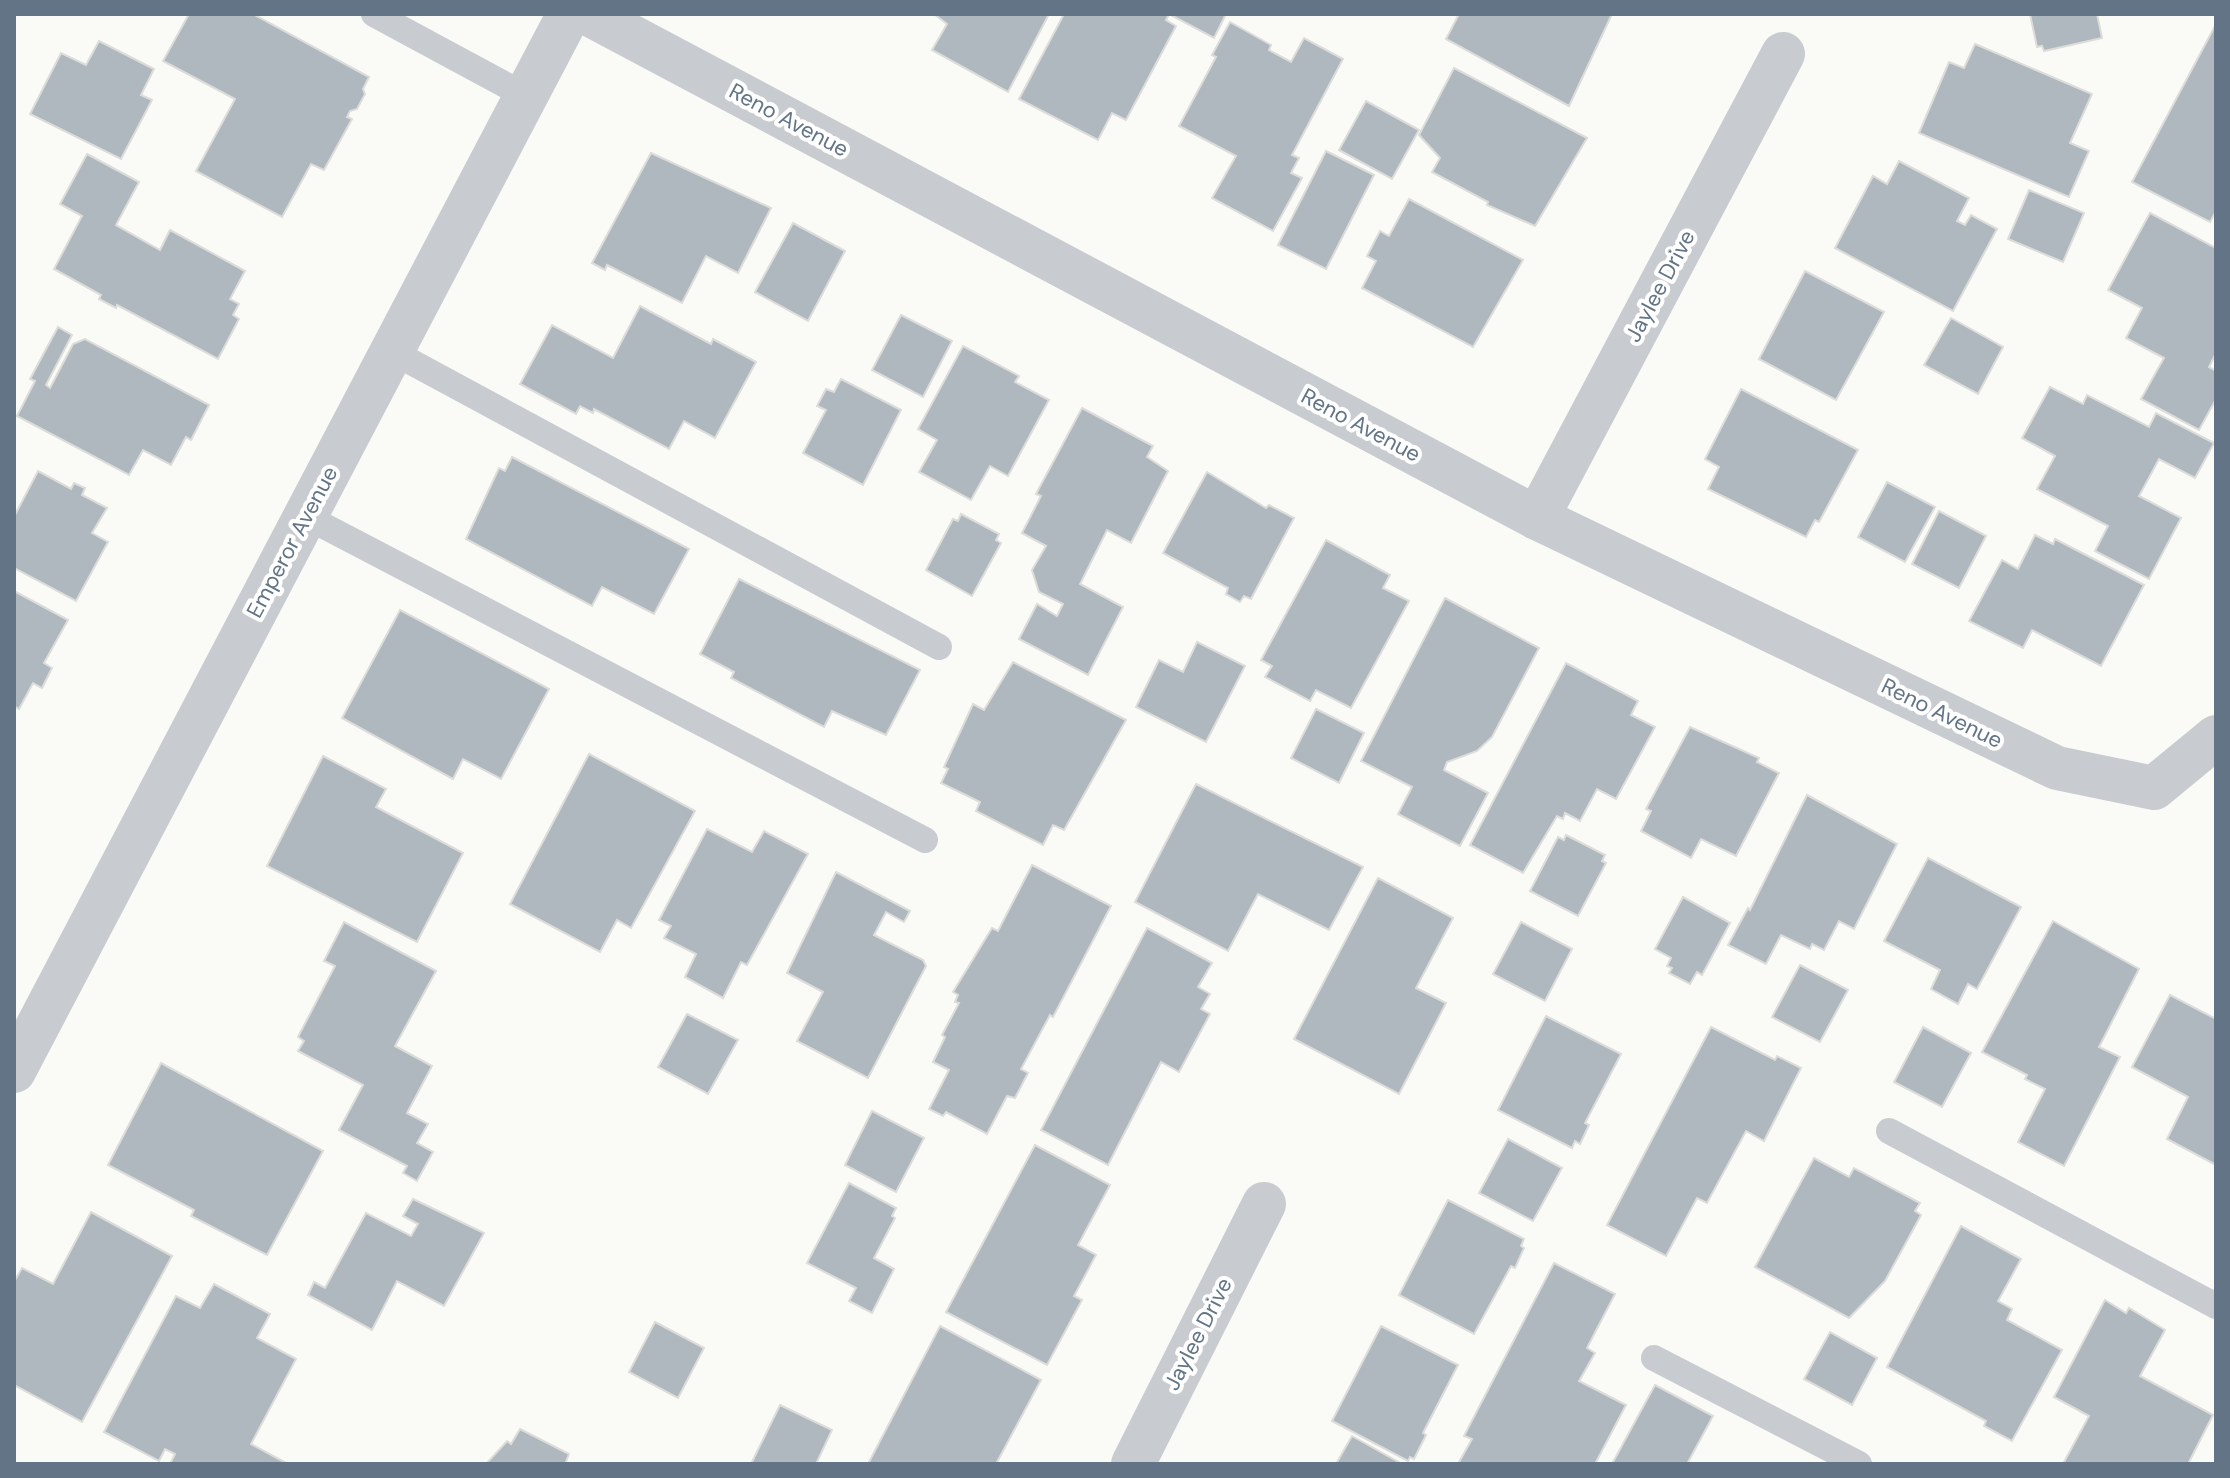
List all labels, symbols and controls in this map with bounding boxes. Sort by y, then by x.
street label: Reno Avenue [724,76,854,164]
street label: Jaylee Drive [1618,225,1702,347]
street label: Reno Avenue [1296,381,1426,469]
street label: Emperor Avenue [240,461,344,623]
street label: Reno Avenue [1877,671,2007,755]
street label: Jaylee Drive [1157,1273,1239,1395]

